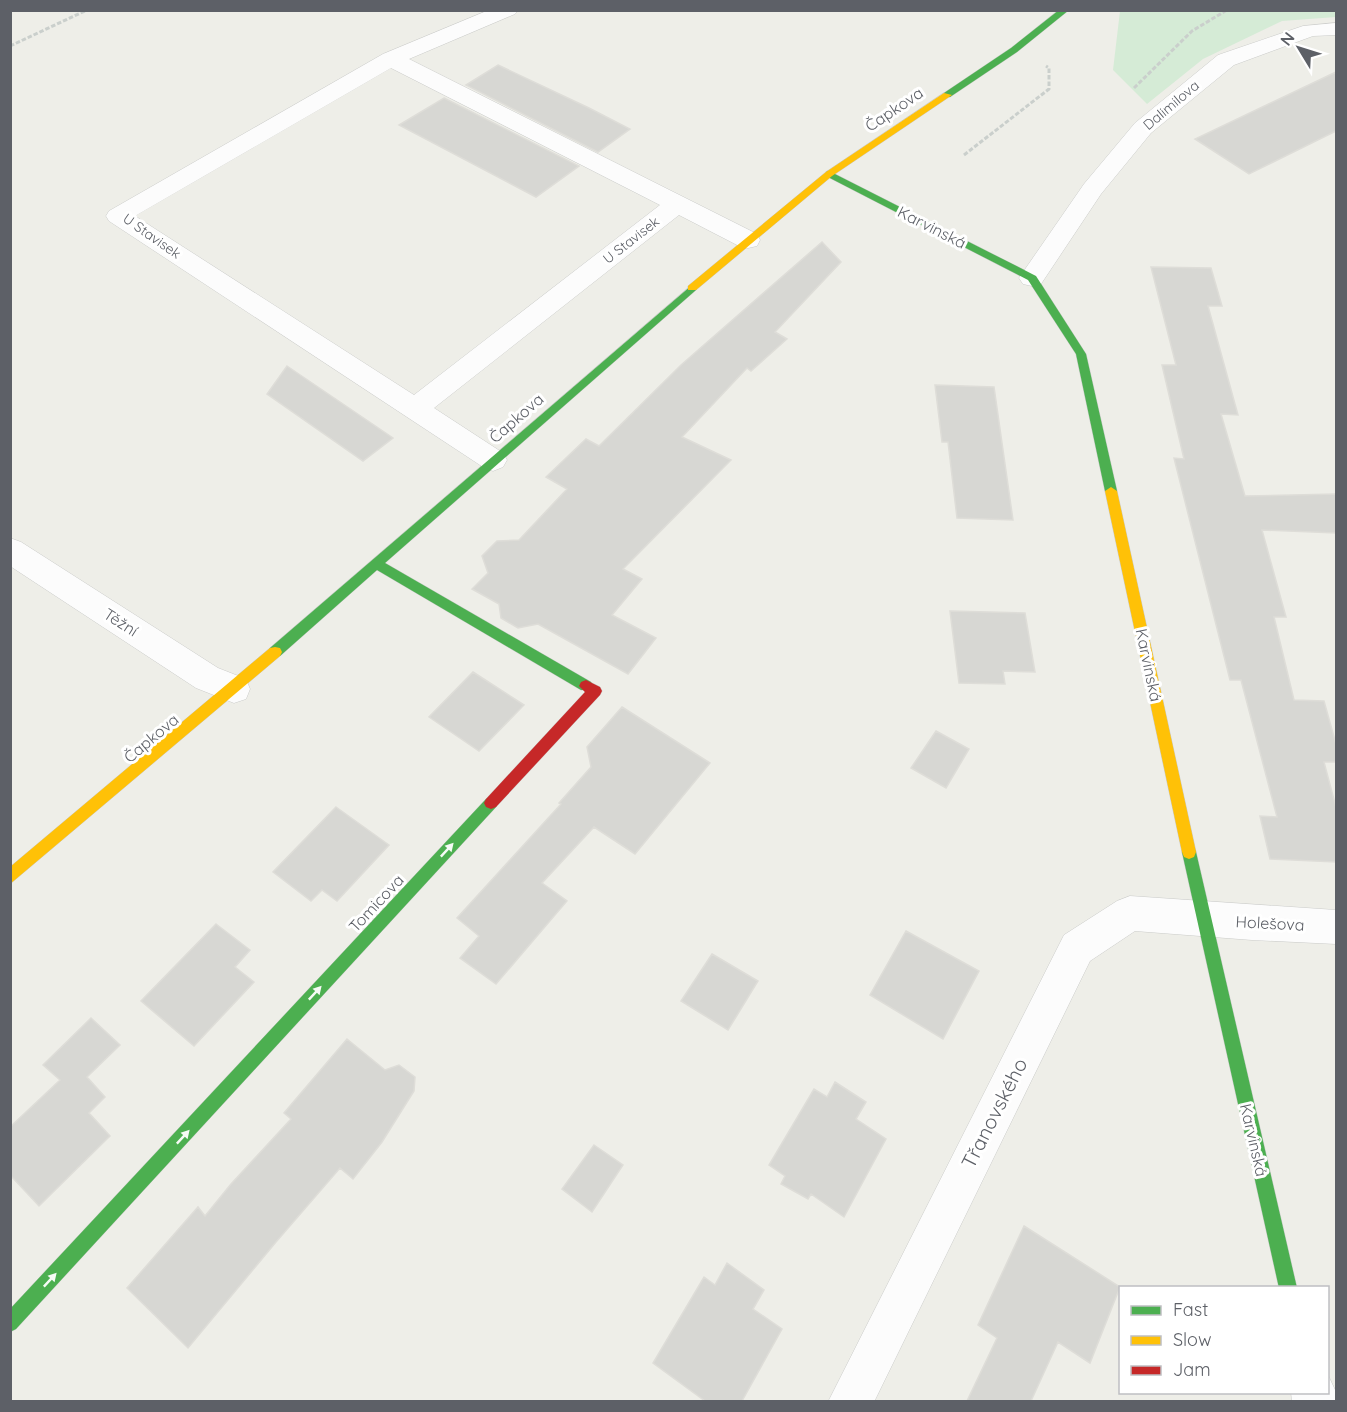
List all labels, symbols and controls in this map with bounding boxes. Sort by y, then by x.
north arrow [1269,18,1329,78]
text: N [1276,28,1299,50]
street label: Dalimilova [1139,76,1203,134]
street label: Čapkova [861,82,927,136]
street label: Karvinská [894,201,970,253]
street label: U Stavisek [119,209,185,263]
street label: U Stavisek [599,212,663,268]
street label: Čapkova [485,389,547,447]
street label: Těžní [100,604,142,641]
street label: Karvinská [1131,627,1167,703]
street label: Čapkova [119,709,183,767]
one-way arrow [440,843,454,858]
street label: Tomicova [344,870,408,936]
street label: Holešova [1235,911,1305,935]
one-way arrow [308,986,322,1001]
street label: Třanovského [956,1054,1032,1172]
street label: Karvinská [1236,1102,1272,1178]
one-way arrow [175,1130,189,1144]
one-way arrow [43,1273,56,1288]
legend [1119,1286,1329,1394]
text: Fast [1173,1298,1208,1321]
text: Slow [1173,1328,1211,1351]
text: Jam [1173,1358,1211,1381]

